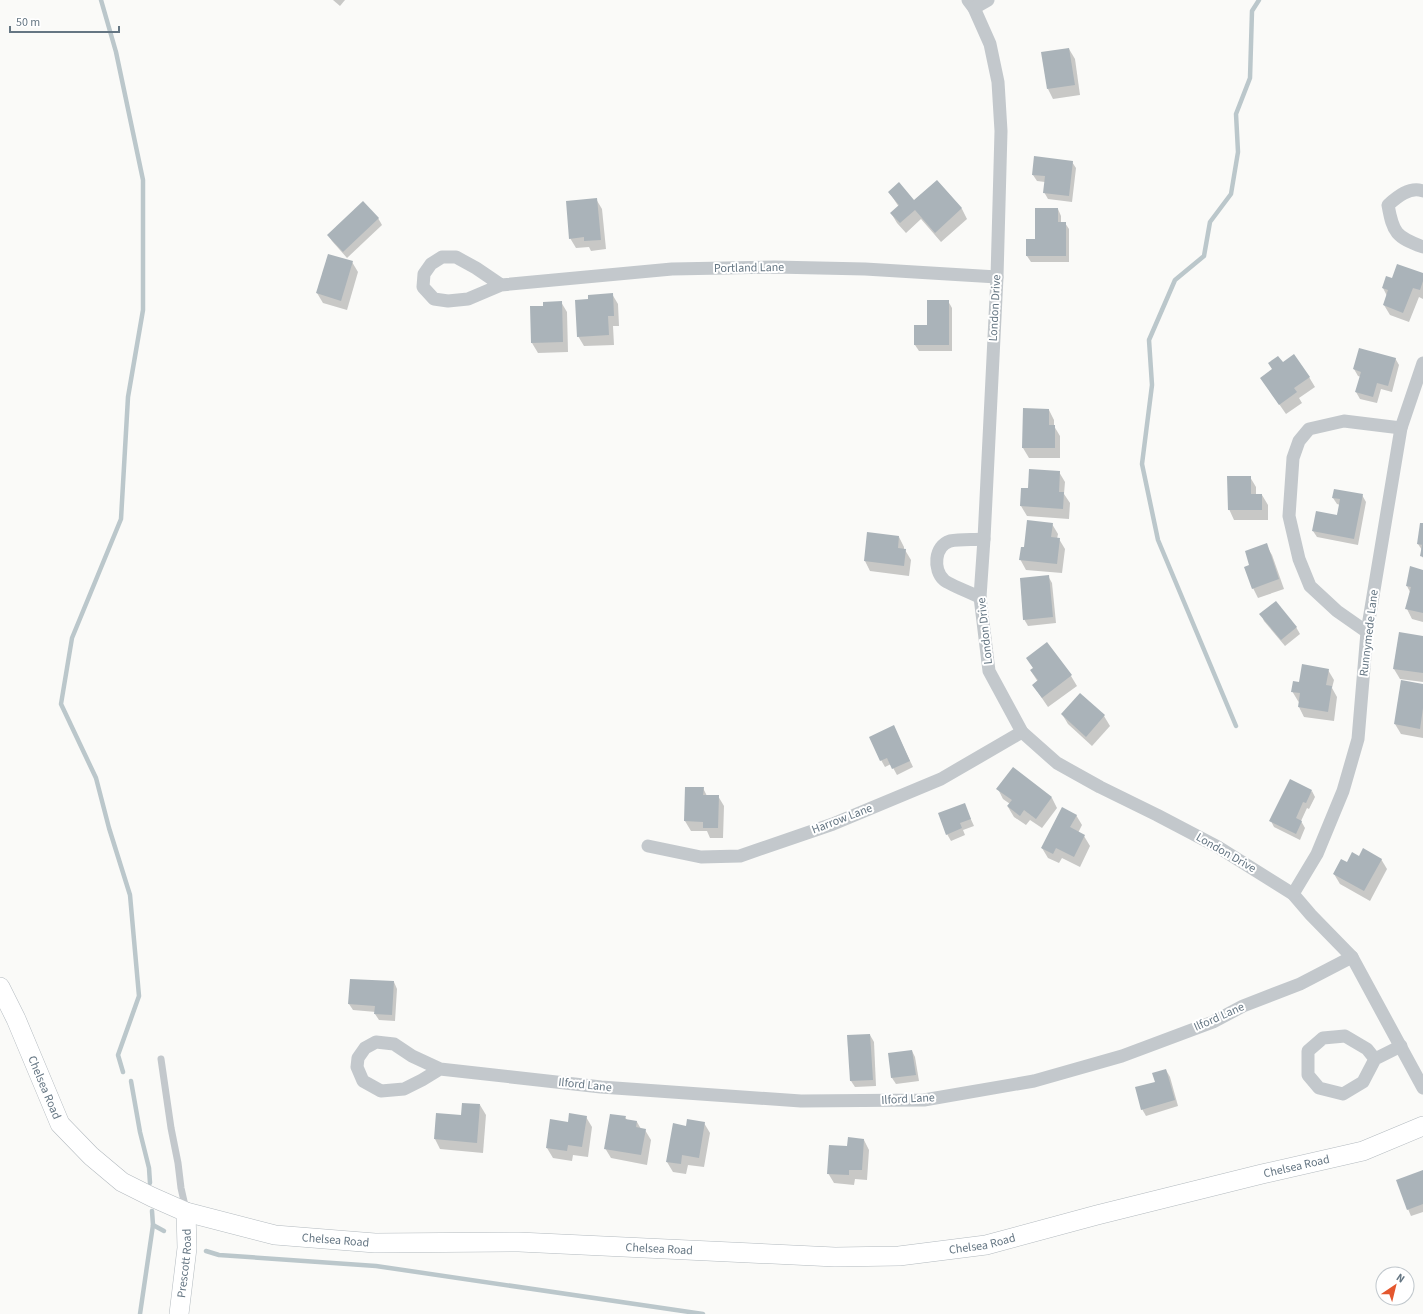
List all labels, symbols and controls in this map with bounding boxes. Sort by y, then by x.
scale bar [10,8,119,34]
text: 50 m [16,14,40,31]
street label: Portland Lane [714,259,784,277]
street label: London Drive [985,274,1005,342]
street label: Runnymede Lane [1355,589,1383,677]
street label: London Drive [973,597,997,665]
street label: Harrow Lane [809,800,875,838]
street label: London Drive [1193,829,1259,877]
street label: Ilford Lane [1191,998,1247,1036]
street label: Chelsea Road [24,1053,66,1122]
street label: Ilford Lane [557,1074,613,1096]
street label: Ilford Lane [881,1089,935,1109]
street label: Chelsea Road [1262,1150,1331,1182]
street label: Prescott Road [173,1229,195,1299]
street label: Chelsea Road [301,1229,370,1251]
street label: Chelsea Road [948,1229,1017,1258]
street label: Chelsea Road [625,1239,693,1259]
north arrow [1375,1266,1415,1306]
text: N [1393,1270,1408,1286]

